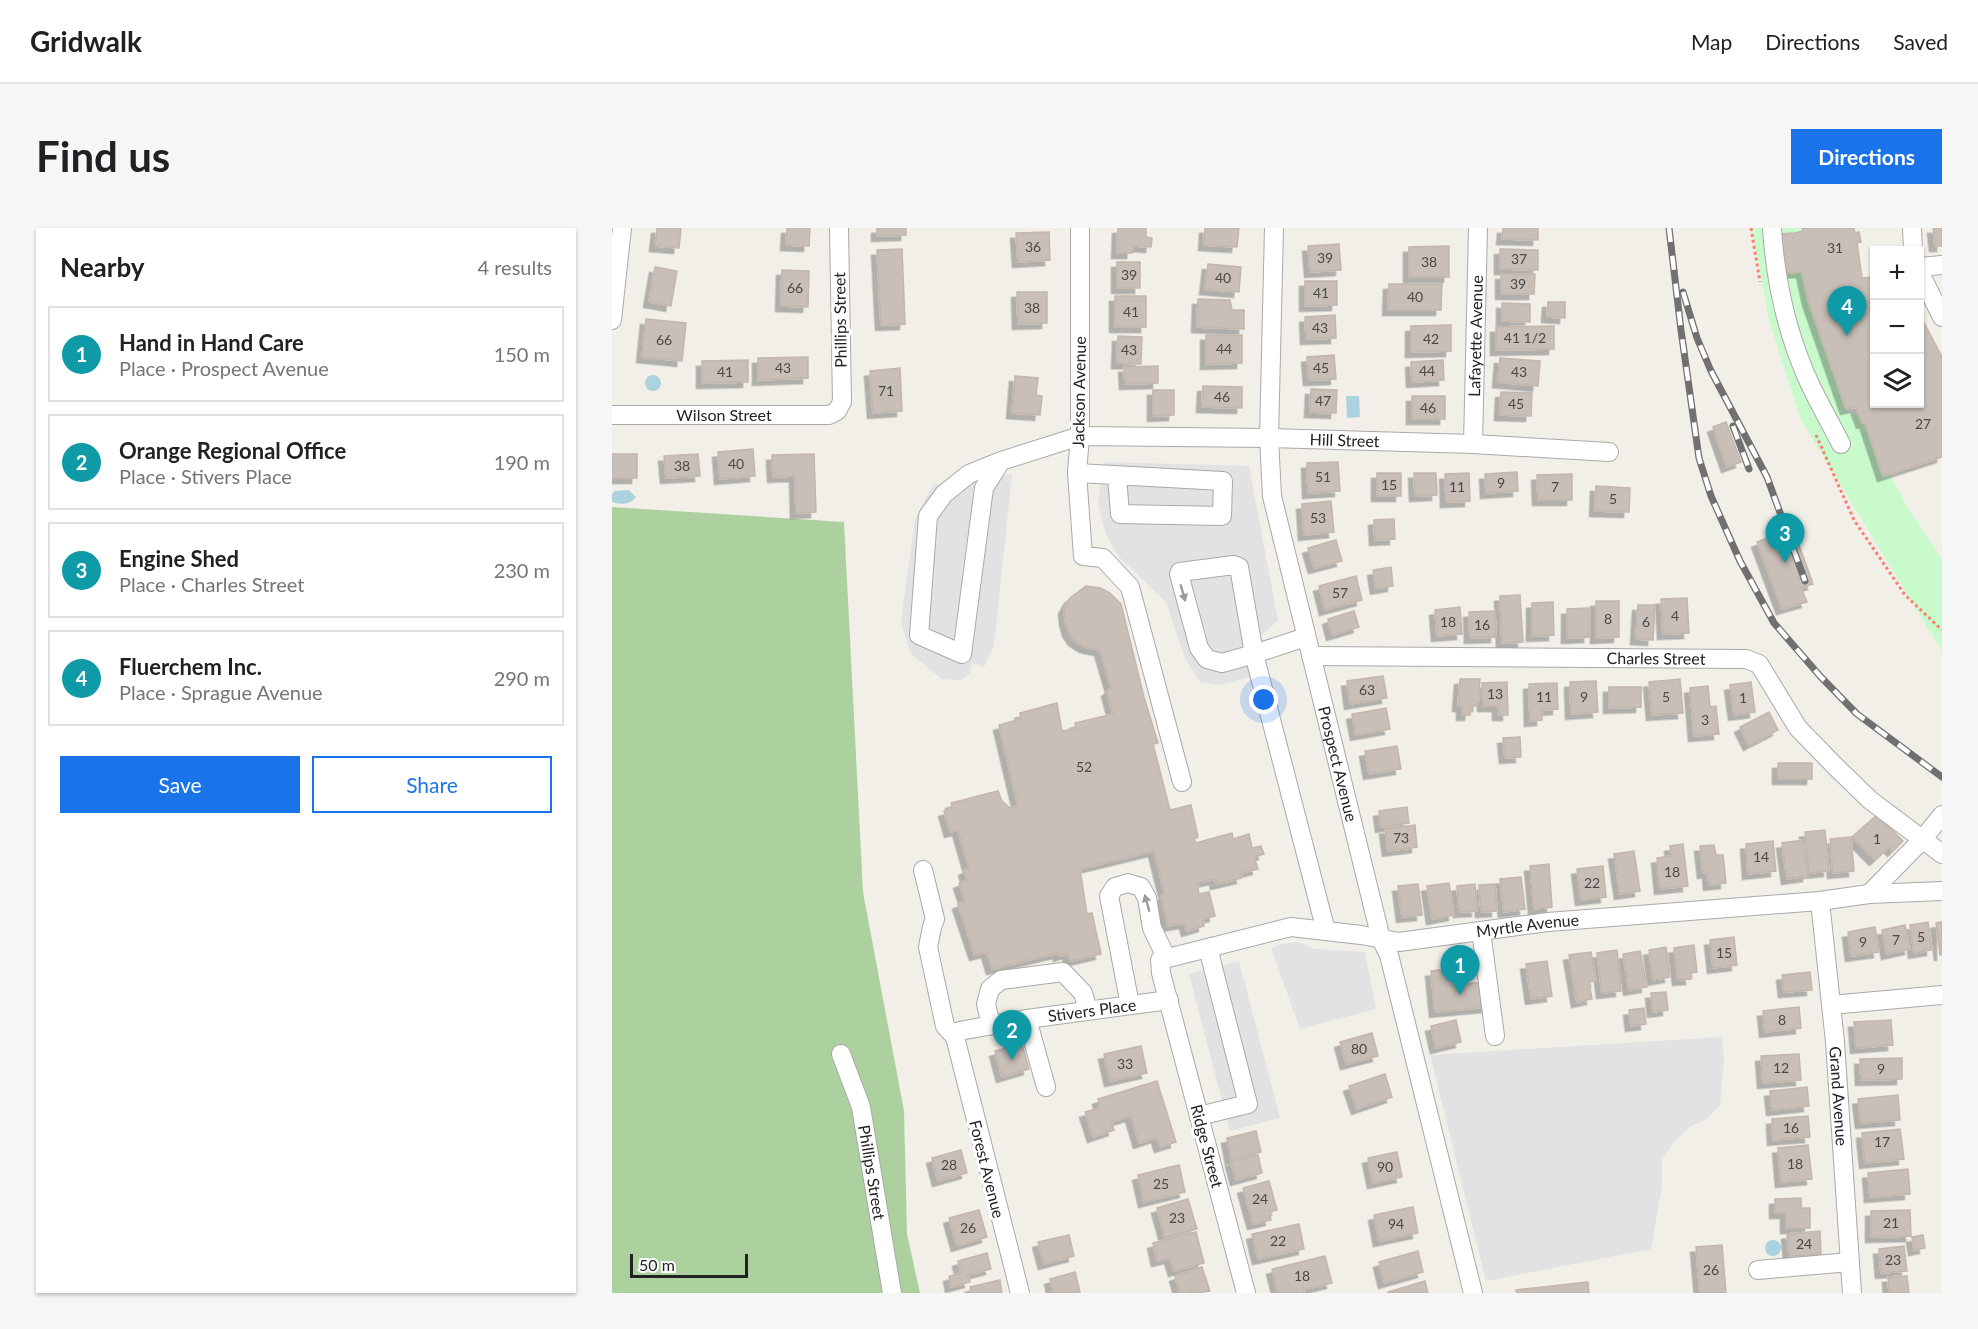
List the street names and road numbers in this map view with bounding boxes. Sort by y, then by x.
street label: Phillips Street [829,272,850,368]
street label: Lafayette Avenue [1464,275,1486,397]
street label: Jackson Avenue [1068,336,1089,448]
street label: Wilson Street [676,405,772,424]
street label: Hill Street [1309,429,1380,450]
street label: Charles Street [1606,648,1706,668]
street label: Prospect Avenue [1315,704,1362,823]
street label: Myrtle Avenue [1475,910,1580,941]
street label: Stivers Place [1047,995,1137,1025]
street label: Grand Avenue [1826,1046,1852,1146]
street label: Ridge Street [1187,1102,1228,1190]
street label: Forest Avenue [966,1118,1009,1220]
street label: Phillips Street [855,1123,890,1221]

